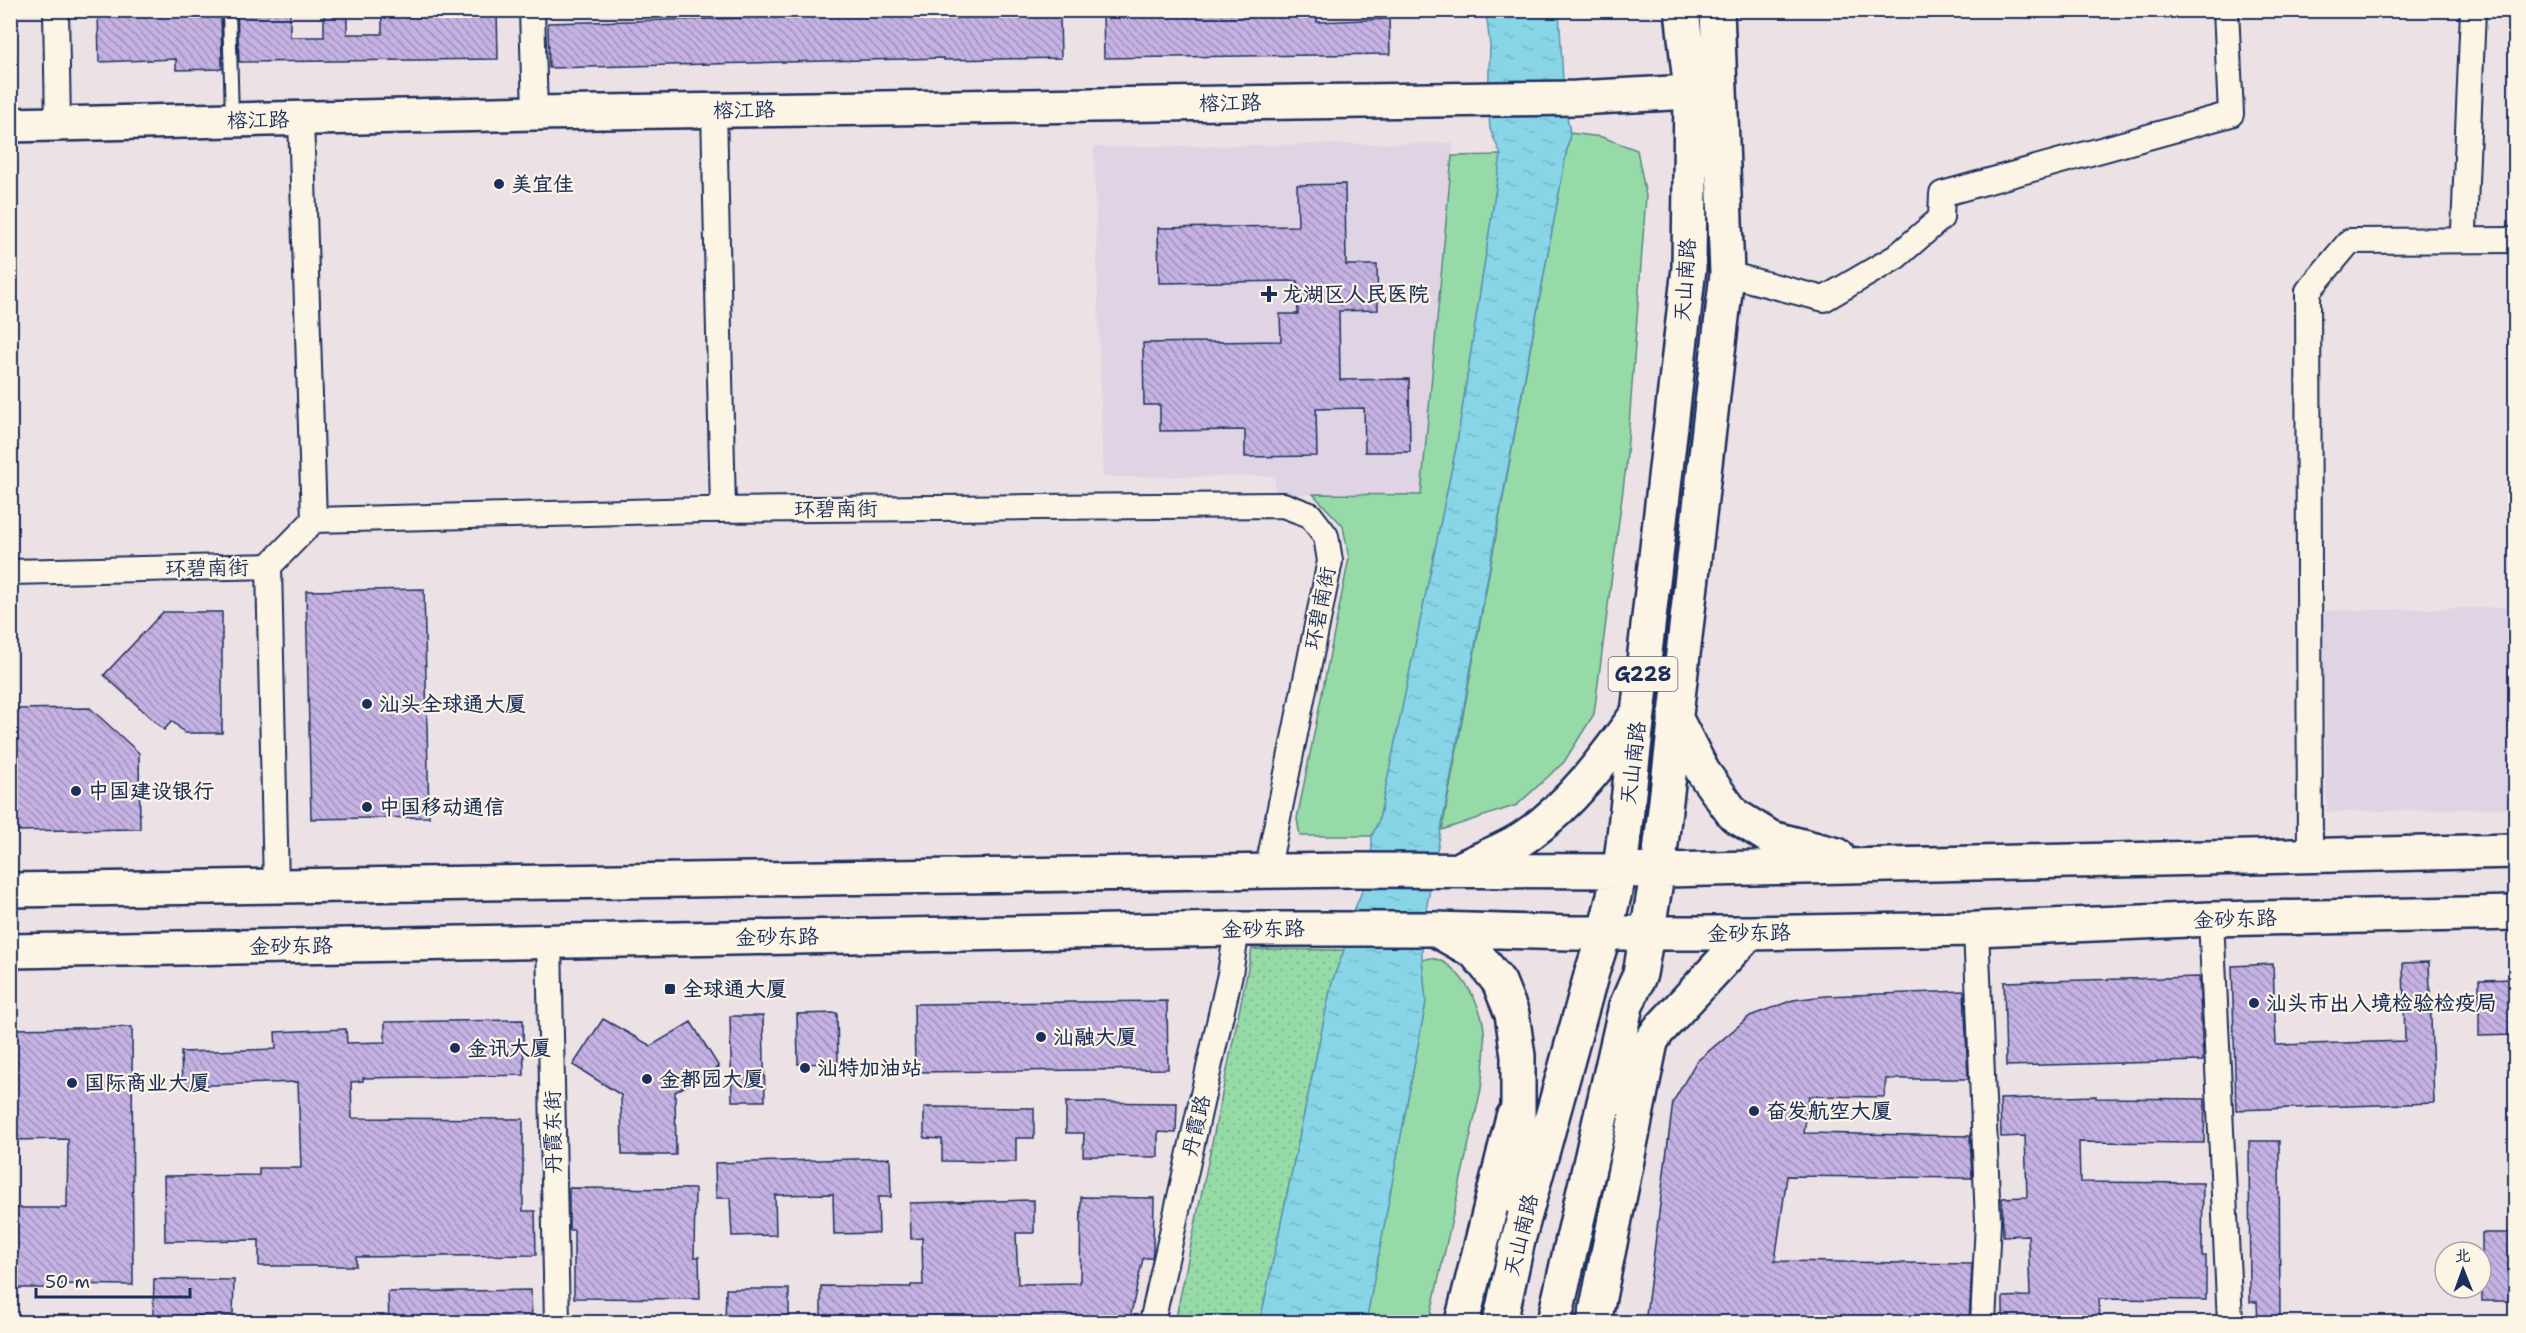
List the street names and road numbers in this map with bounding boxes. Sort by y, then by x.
street label: 榕江路 [1198,88,1262,118]
street label: 榕江路 [712,95,776,125]
street label: 榕江路 [226,105,290,135]
street label: 天山南路 [1668,237,1702,323]
street label: 环碧南街 [794,494,878,524]
street label: 环碧南街 [165,553,249,583]
street label: 环碧南街 [1298,564,1342,652]
road number: G228 [1608,657,1678,691]
street label: 天山南路 [1614,720,1652,806]
street label: 金砂东路 [2193,904,2277,934]
street label: 金砂东路 [1221,914,1305,944]
street label: 金砂东路 [1707,918,1791,948]
street label: 金砂东路 [735,922,819,952]
street label: 金砂东路 [249,931,333,961]
street label: 丹霞东街 [538,1090,568,1174]
street label: 丹霞路 [1175,1092,1217,1160]
street label: 天山南路 [1497,1191,1545,1279]

